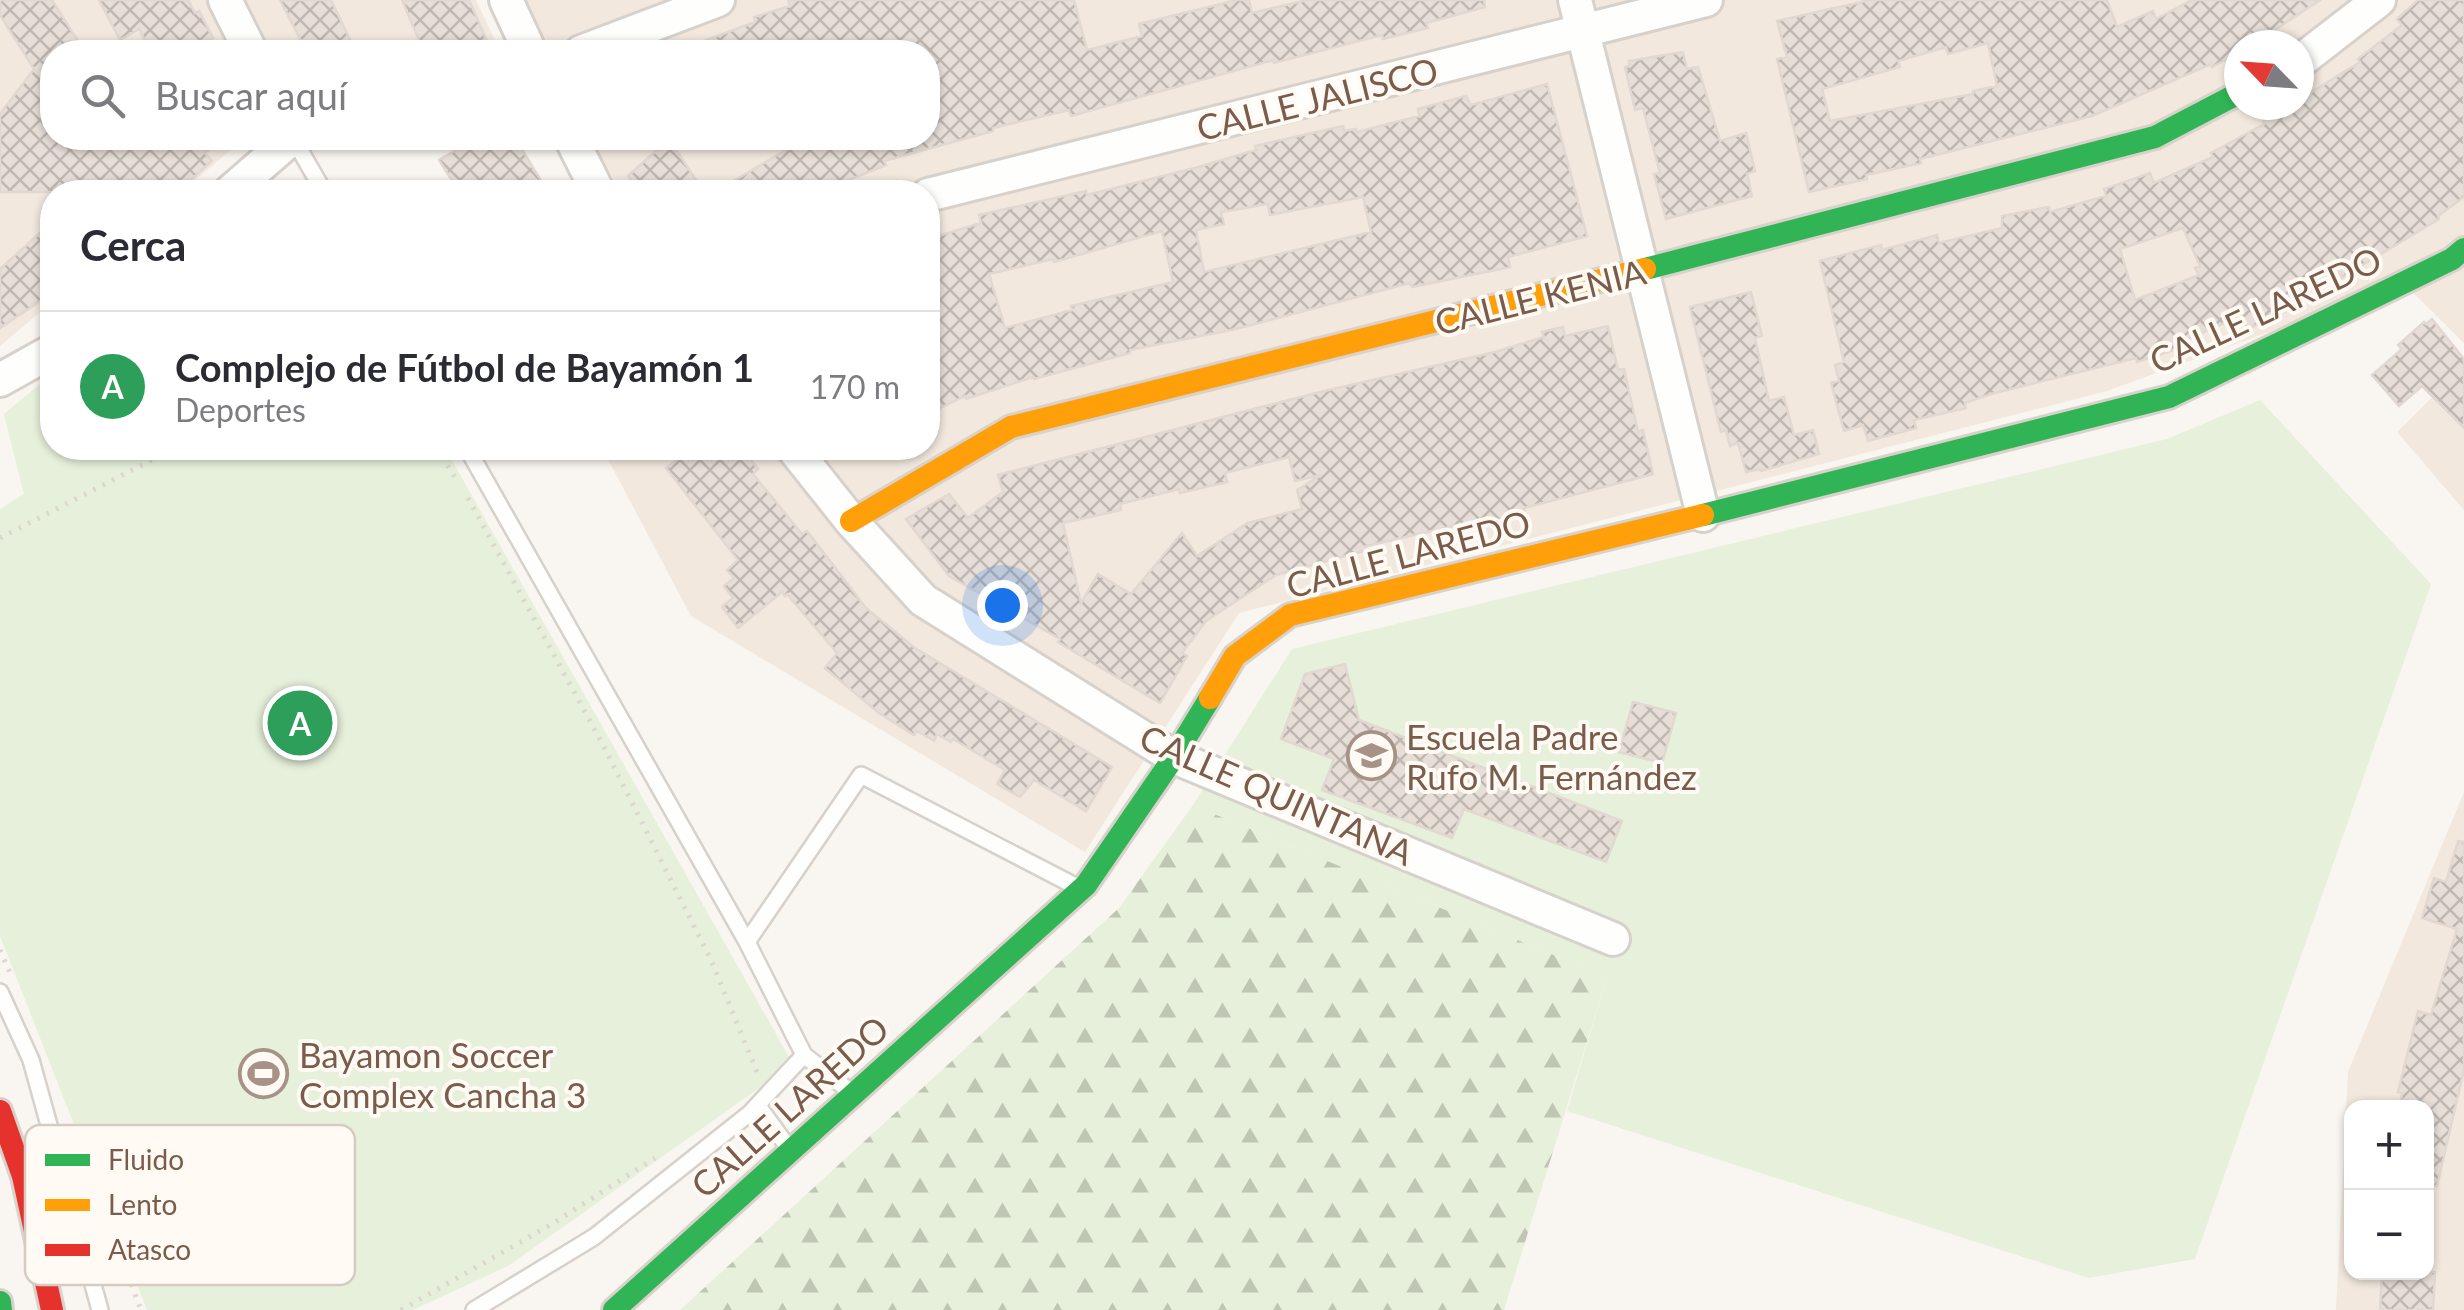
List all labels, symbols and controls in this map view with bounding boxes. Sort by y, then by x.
north arrow [2224,30,2314,120]
search box [40,40,940,150]
street label: CALLE JALISCO [1192,48,1442,148]
icon: search [75,68,130,123]
text: Buscar aquí [155,72,347,118]
text: Cerca [80,220,186,270]
street label: CALLE LAREDO [2143,237,2387,381]
street label: CALLE KENIA [1430,249,1650,342]
text: Complejo de Fútbol de Bayamón 1 [175,344,754,390]
text: A [101,367,124,406]
text: 170 m [810,367,900,406]
text: Deportes [175,390,306,429]
street label: CALLE LAREDO [1282,500,1534,606]
your location [977,580,1028,631]
pin: A [268,686,332,760]
street label: CALLE QUINTANA [1134,715,1420,873]
place label: Escuela Padre Rufo M. Fernández [1406,715,1697,797]
school or university icon: Escuela Padre Rufo M. Fernández [1345,730,1397,782]
street label: CALLE LAREDO [682,1007,896,1205]
place label: Bayamon Soccer Complex Cancha 3 [299,1033,586,1115]
sports icon: Bayamon Soccer Complex Cancha 3 [238,1048,290,1100]
map controls [2344,1100,2434,1280]
button: + [2344,1100,2434,1190]
legend [25,1125,355,1285]
text: Fluido [108,1142,184,1176]
text: Lento [108,1187,177,1221]
button: − [2344,1190,2434,1280]
text: Atasco [108,1232,191,1266]

